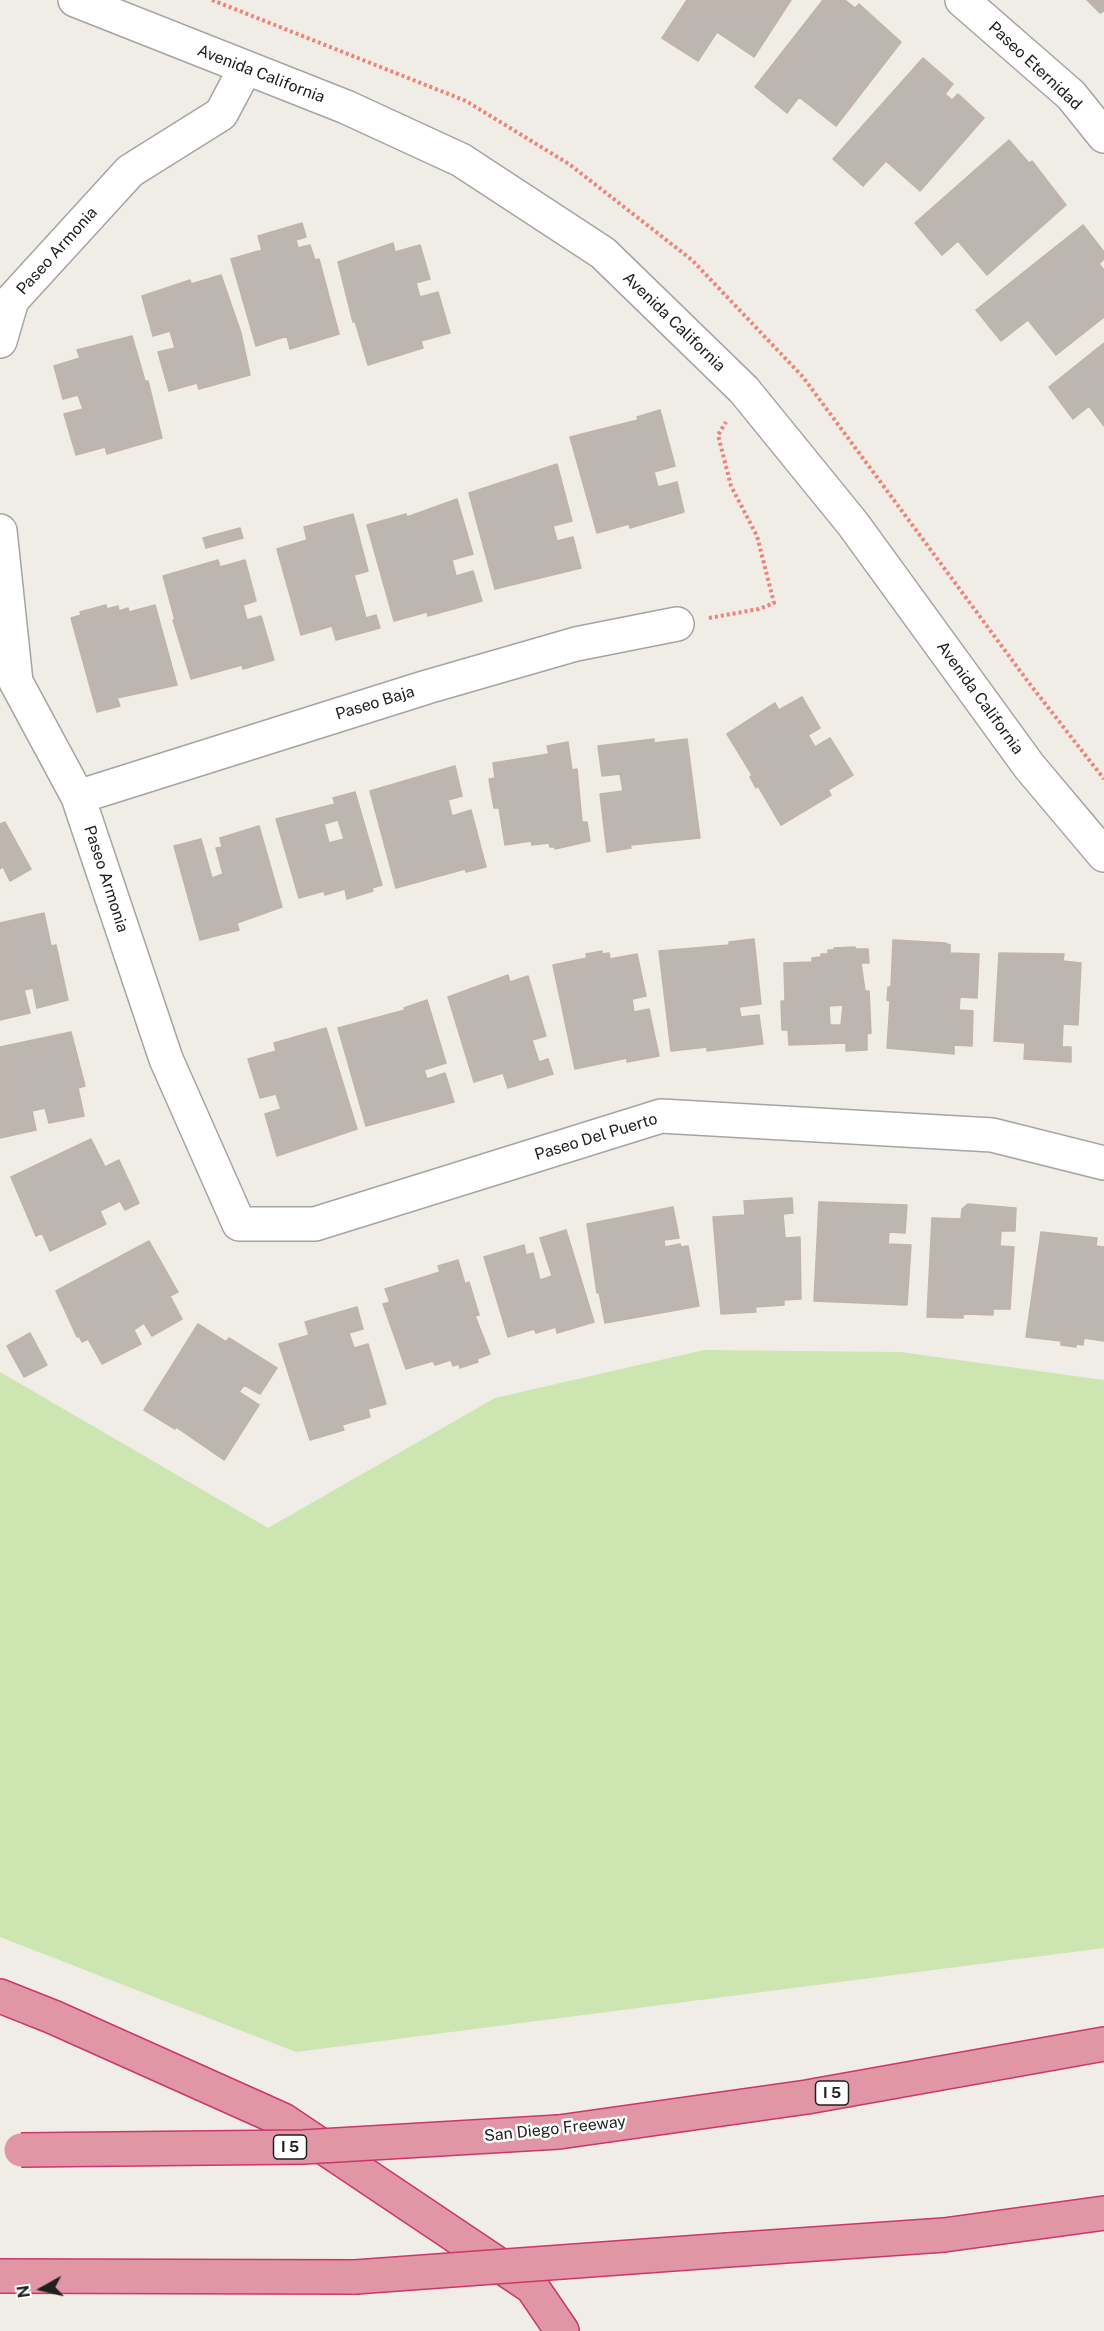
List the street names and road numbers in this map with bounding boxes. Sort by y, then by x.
street label: Paseo Eternidad [984,18,1086,114]
street label: Avenida California [195,41,327,107]
street label: Paseo Armonia [13,203,101,299]
street label: Avenida California [619,268,729,376]
street label: Avenida California [933,638,1027,758]
street label: Paseo Baja [333,682,417,724]
street label: Paseo Armonia [80,823,132,935]
street label: Paseo Del Puerto [532,1109,660,1165]
road number: I 5 [816,2081,848,2105]
street label: San Diego Freeway [483,2112,627,2146]
road number: I 5 [274,2135,306,2159]

